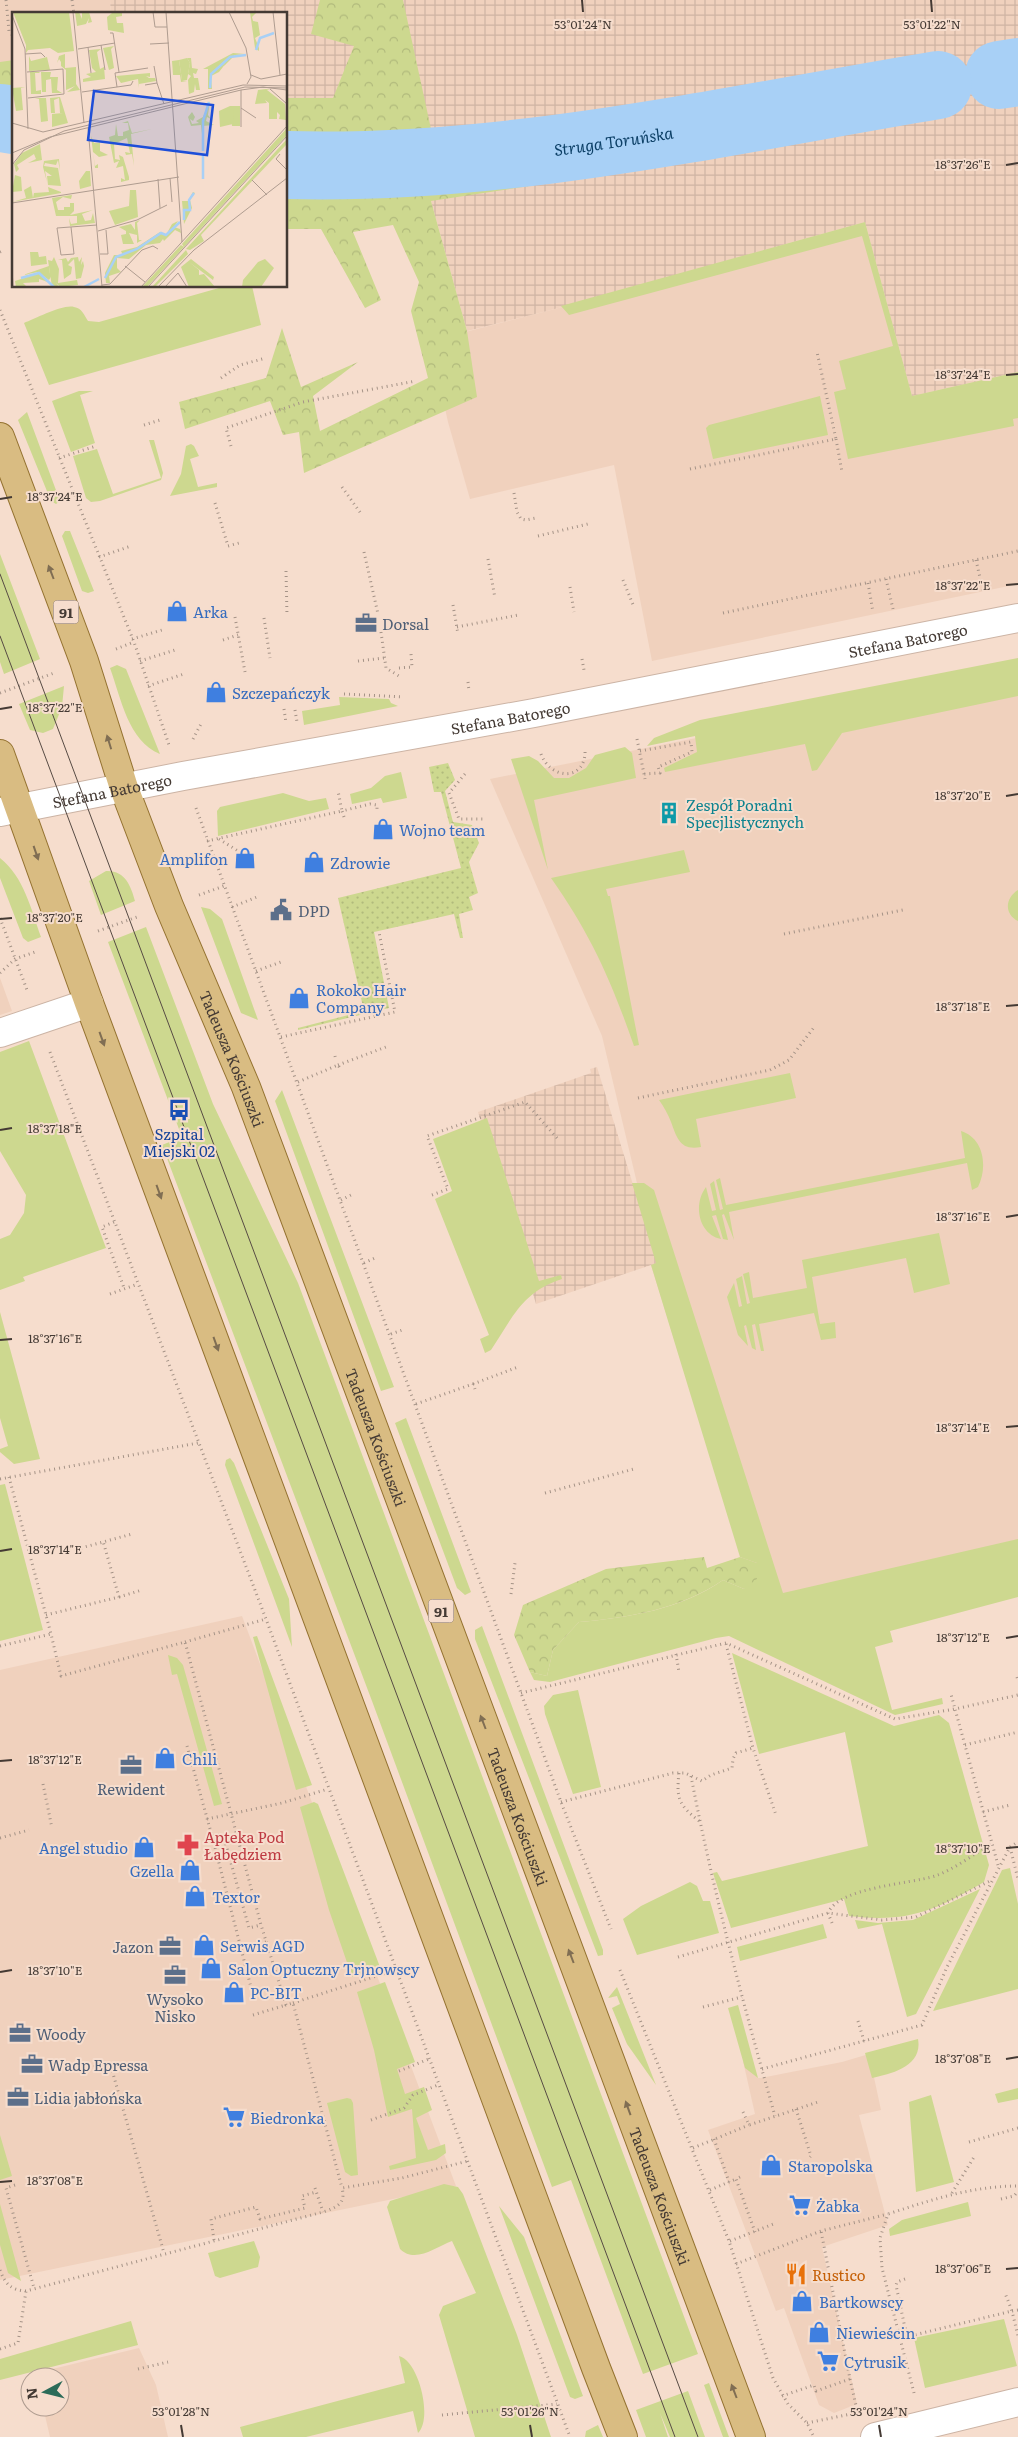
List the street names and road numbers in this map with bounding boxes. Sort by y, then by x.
road number: 91 [54,600,78,624]
street label: Stefana Batorego [846,617,970,663]
street label: Stefana Batorego [449,695,572,739]
street label: Stefana Batorego [50,767,174,813]
street label: Tadeusza Kościuszki [195,986,271,1130]
street label: Tadeusza Kościuszki [341,1365,413,1509]
road number: 91 [428,1600,454,1622]
street label: Tadeusza Kościuszki [482,1744,555,1889]
street label: Tadeusza Kościuszki [624,2123,697,2268]

